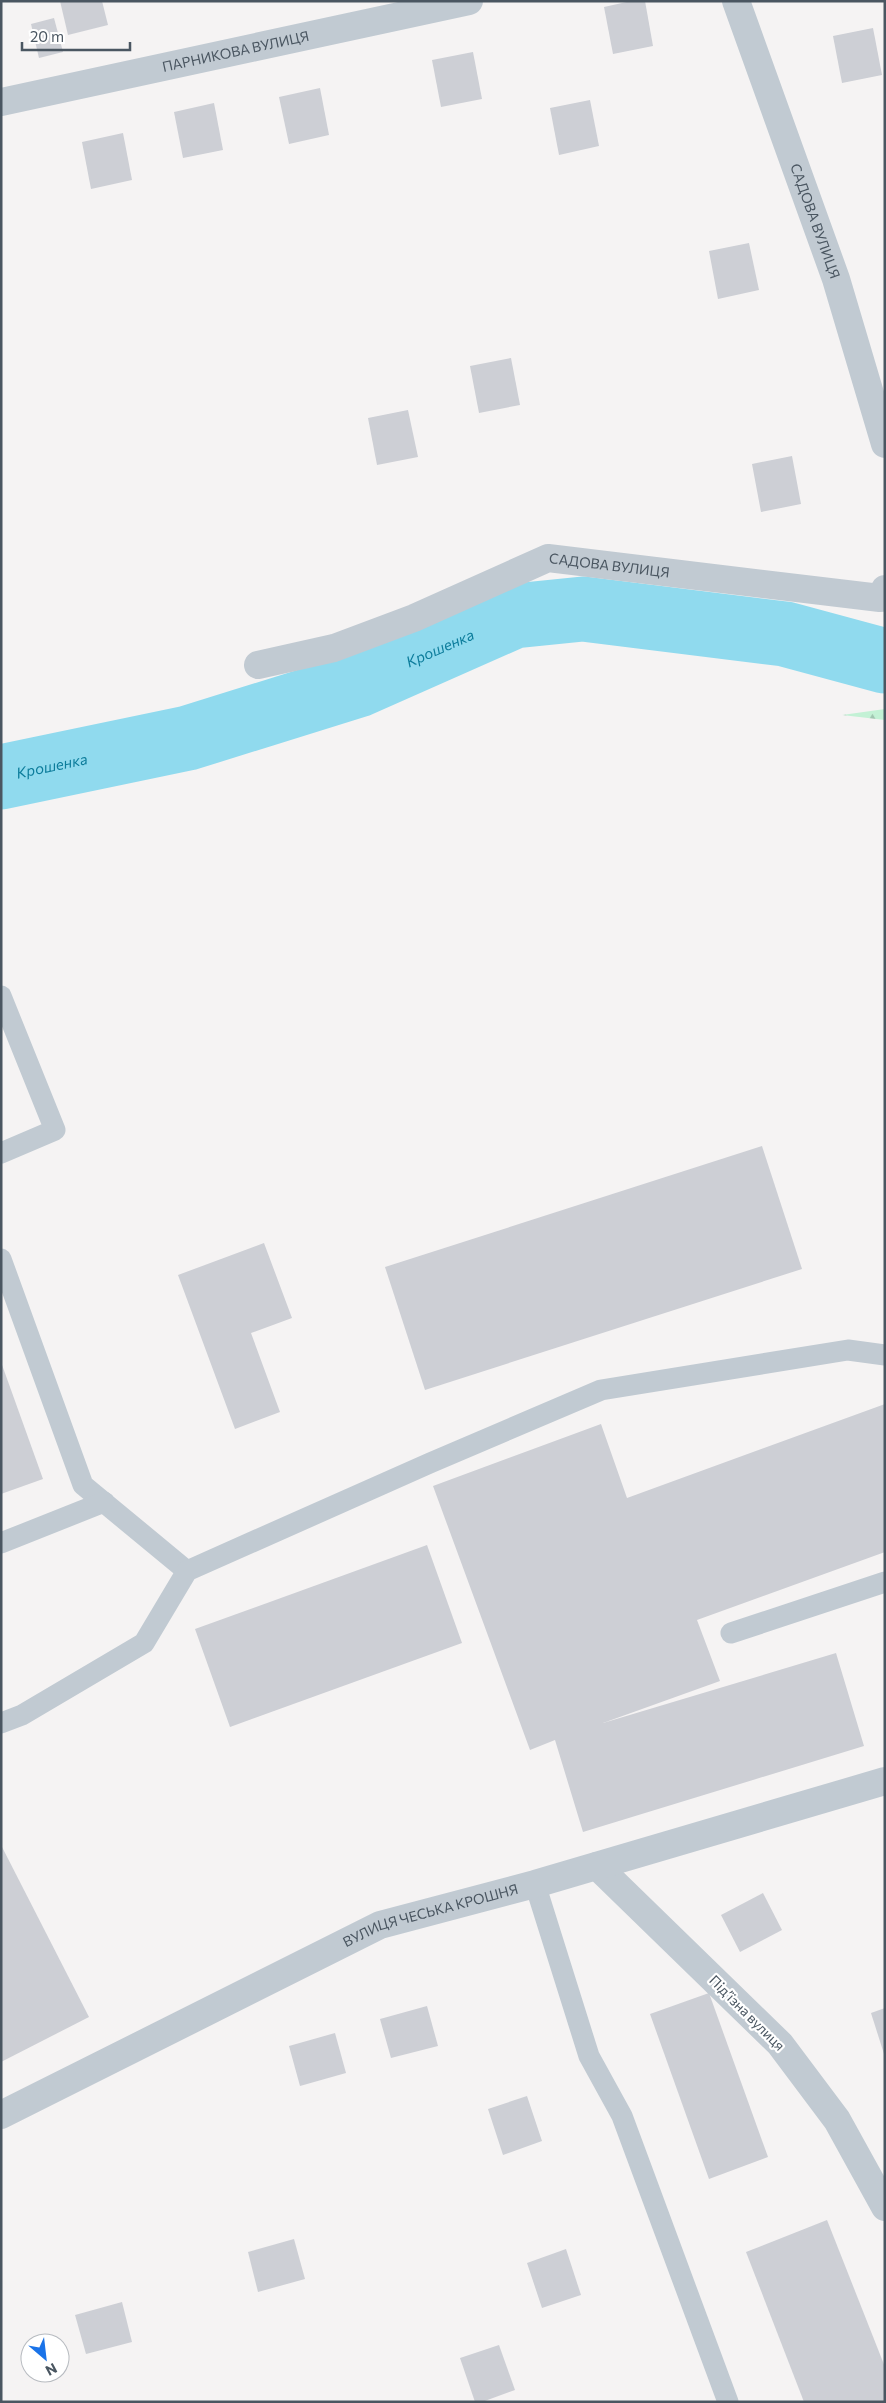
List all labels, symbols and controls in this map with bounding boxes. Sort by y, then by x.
scale bar [22,20,130,52]
text: 20 m [30,27,64,45]
street label: ПАРНИКОВА ВУЛИЦЯ [160,27,311,75]
street label: САДОВА ВУЛИЦЯ [787,161,844,281]
street label: САДОВА ВУЛИЦЯ [548,549,671,581]
water label: Крошенка [403,625,477,671]
water label: Крошенка [14,749,89,782]
street label: ВУЛИЦЯ ЧЕСЬКА КРОШНЯ [340,1880,520,1950]
street label: Підʼїзна вулиця [706,1971,789,2054]
north arrow [20,2333,70,2383]
text: N [43,2360,60,2380]

